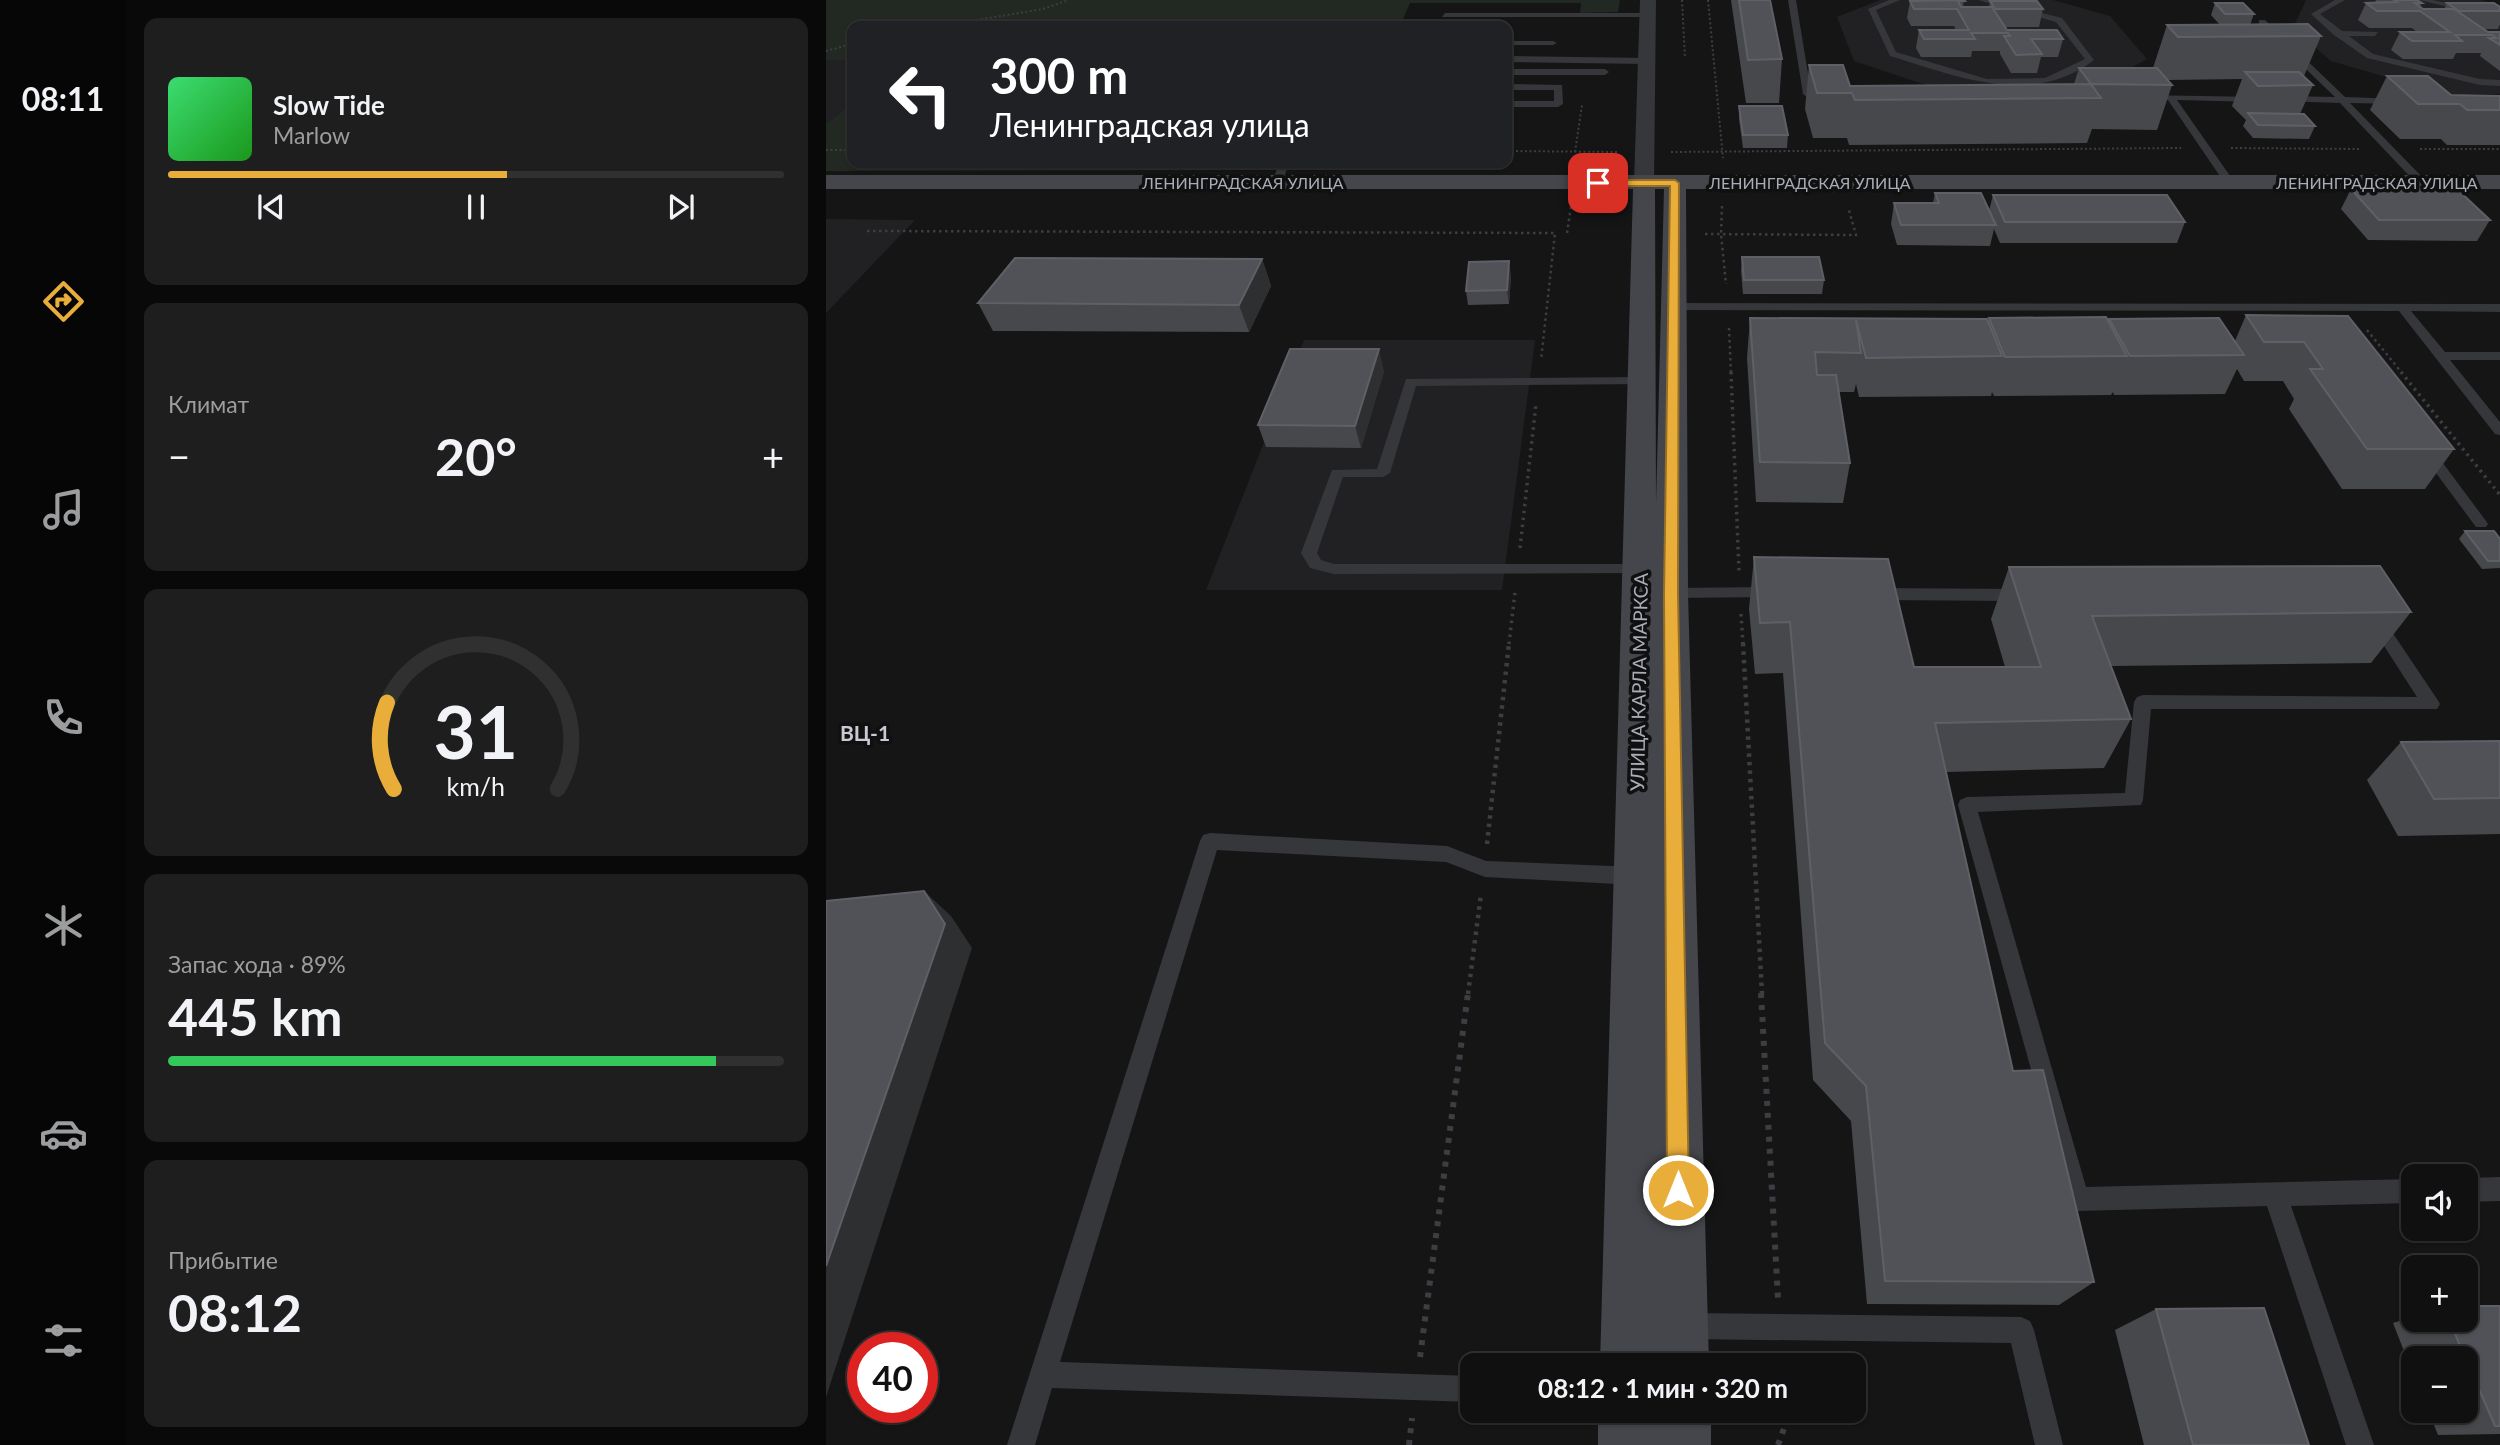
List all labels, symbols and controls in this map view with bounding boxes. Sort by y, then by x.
text: 300 m [990,46,1128,104]
icon: left [875,49,966,140]
text: 08:11 [22,79,104,118]
text: Slow Tide [273,89,385,121]
text: Ленинградская улица [990,105,1310,144]
text: Marlow [273,121,350,149]
pin [1568,153,1628,213]
icon: arrive [1579,164,1617,202]
street label: ЛЕНИНГРАДСКАЯ УЛИЦА [1141,173,1344,192]
street label: ЛЕНИНГРАДСКАЯ УЛИЦА [1708,173,1911,192]
street label: ЛЕНИНГРАДСКАЯ УЛИЦА [2275,173,2478,192]
icon: previous [252,188,290,226]
icon: pause [457,188,495,226]
icon: next [662,188,700,226]
icon: directions [39,277,88,326]
text: Климат [168,390,249,418]
text: 20° [435,425,517,487]
text: − [168,433,190,479]
text: + [762,433,784,479]
icon: music [39,485,88,534]
street label: УЛИЦА КАРЛА МАРКСА [1625,572,1652,791]
text: 31 [434,687,518,775]
icon: phone [39,693,88,742]
district label: ВЦ-1 [840,720,890,745]
text: km/h [447,770,505,800]
icon: climate [39,901,88,950]
text: Запас хода · 89% [168,950,346,978]
text: 445 km [168,985,342,1047]
icon: car [39,1109,88,1158]
position arrow [1641,1153,1715,1227]
map controls [2401,1164,2478,1423]
button: sound [2401,1164,2478,1241]
text: Прибытие [168,1246,278,1274]
button: + [2401,1255,2478,1332]
text: 08:12 [168,1281,302,1343]
icon: filters [39,1316,88,1365]
speed limit sign: 40 [847,1332,938,1423]
button: − [2401,1346,2478,1423]
text: 08:12 · 1 мин · 320 m [1538,1372,1788,1404]

